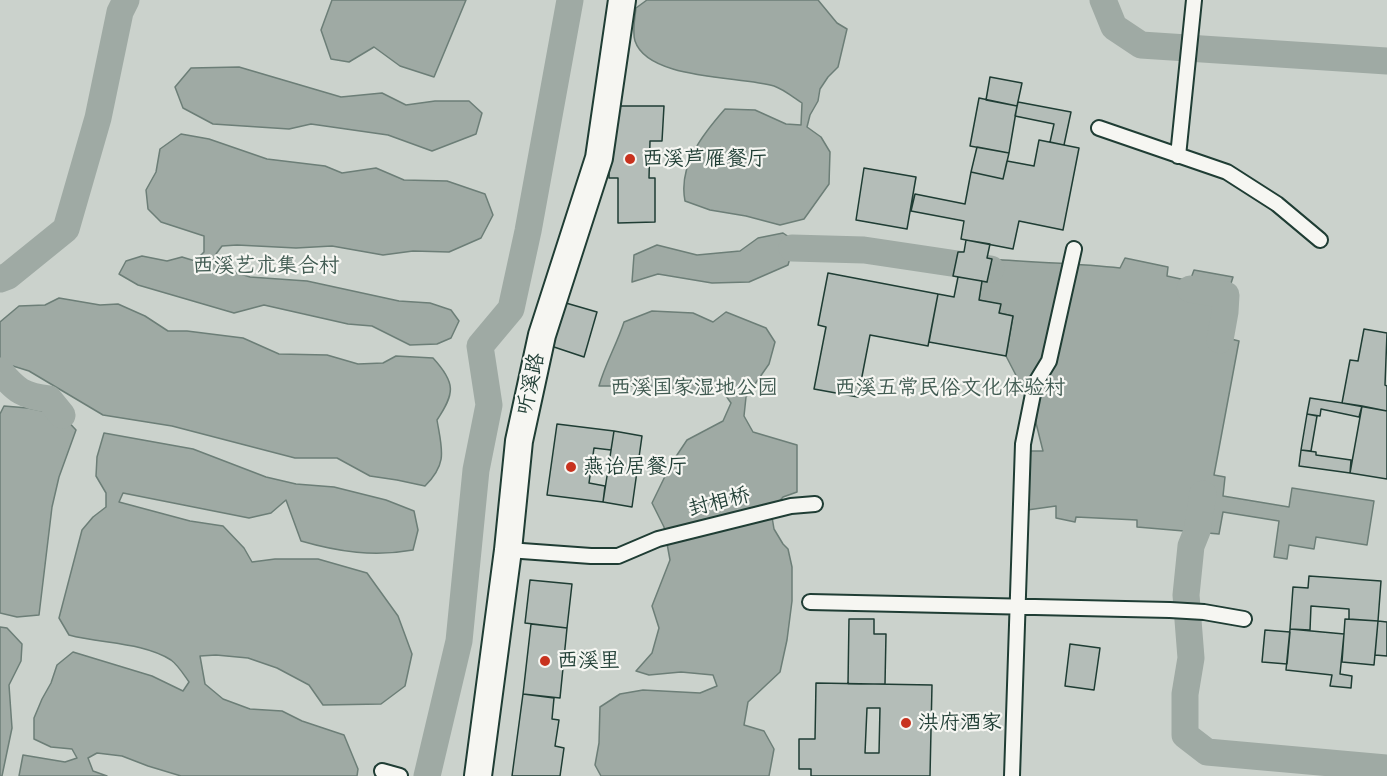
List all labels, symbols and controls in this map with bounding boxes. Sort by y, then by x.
place label: 西溪芦雁餐厅 [642,146,768,172]
marker: 西溪芦雁餐厅 [623,152,637,166]
park label: 西溪艺术集合村 [193,253,339,279]
street label: 听溪路 [512,351,550,417]
park label: 西溪国家湿地公园 [610,375,778,401]
park label: 西溪五常民俗文化体验村 [835,375,1065,401]
place label: 燕诒居餐厅 [583,454,688,480]
marker: 燕诒居餐厅 [564,460,578,474]
street label: 封相桥 [685,482,753,522]
place label: 西溪里 [557,648,620,674]
marker: 西溪里 [538,654,552,668]
place label: 洪府酒家 [918,710,1002,736]
marker: 洪府酒家 [899,716,913,730]

